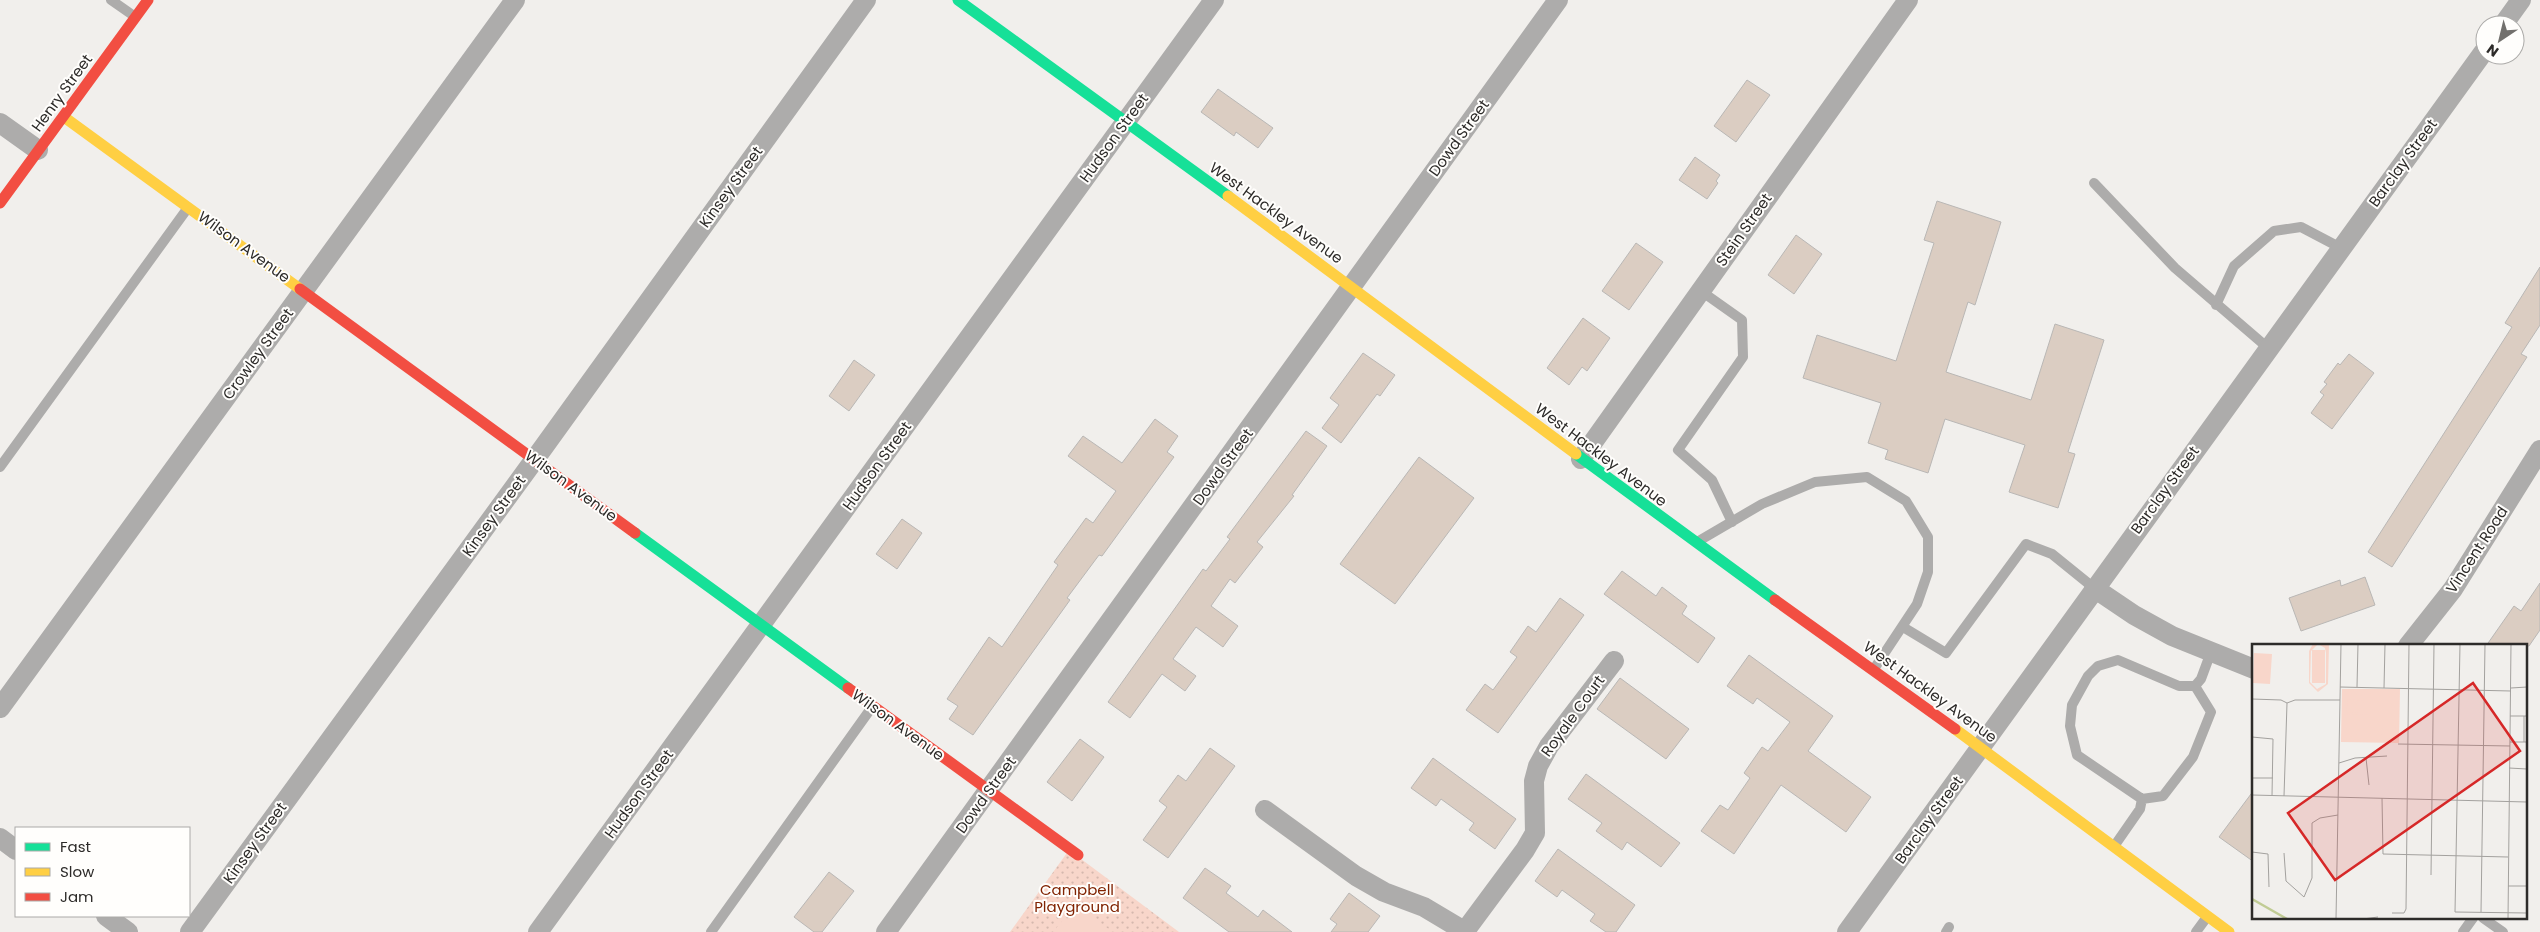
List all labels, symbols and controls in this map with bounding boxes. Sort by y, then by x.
north arrow [2475,15,2525,65]
text: N [2482,39,2503,62]
street label: Henry Street [26,50,97,136]
street label: Hudson Street [1074,89,1153,186]
street label: Dowd Street [1423,95,1494,181]
street label: Barclay Street [2363,114,2442,211]
street label: Kinsey Street [694,142,767,232]
street label: West Hackley Avenue [1205,157,1347,268]
street label: Stein Street [1711,189,1777,270]
street label: Wilson Avenue [194,206,295,287]
street label: Crowley Street [217,304,298,404]
street label: West Hackley Avenue [1531,398,1672,511]
street label: Hudson Street [837,417,916,514]
street label: Dowd Street [1187,424,1258,510]
street label: Barclay Street [2125,441,2204,538]
street label: Wilson Avenue [521,445,622,526]
street label: Kinsey Street [457,471,530,561]
street label: Vincent Road [2441,502,2513,597]
street label: West Hackley Avenue [1859,636,2001,747]
inset map [2252,644,2528,920]
street label: Royale Court [1536,671,1609,761]
street label: Wilson Avenue [848,684,949,765]
street label: Hudson Street [599,745,678,842]
street label: Dowd Street [950,752,1021,838]
street label: Barclay Street [1889,771,1968,868]
street label: Kinsey Street [218,798,291,888]
legend [15,827,190,917]
text: Fast [60,836,91,857]
text: Slow [60,861,95,882]
park label: Campbell Playground [1034,879,1120,917]
text: Jam [60,886,94,907]

